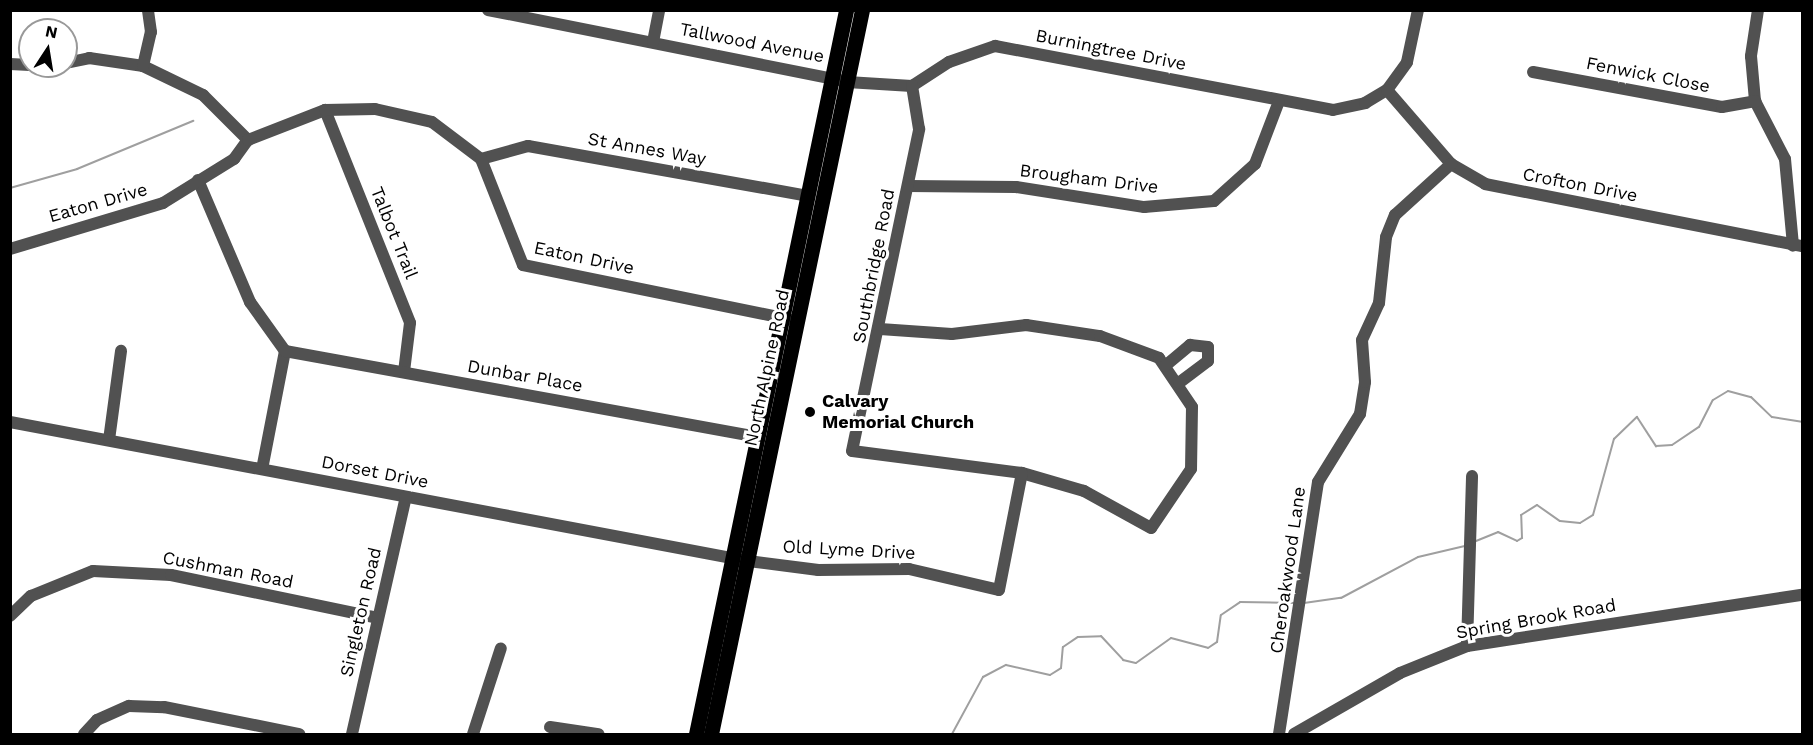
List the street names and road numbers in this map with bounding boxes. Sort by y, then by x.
street label: Tallwood Avenue [678,18,826,68]
street label: Burningtree Drive [1034,25,1188,75]
street label: Fenwick Close [1584,52,1712,98]
street label: St Annes Way [586,128,708,170]
street label: Brougham Drive [1018,160,1160,198]
street label: Crofton Drive [1521,163,1639,207]
street label: Eaton Drive [46,179,150,227]
street label: Talbot Trail [366,184,422,282]
street label: Southbridge Road [848,187,900,345]
street label: Eaton Drive [532,237,636,279]
street label: North Alpine Road [740,287,794,449]
street label: Dunbar Place [465,355,585,397]
street label: Dorset Drive [320,451,430,493]
street label: Cheroakwood Lane [1266,485,1310,655]
street label: Old Lyme Drive [782,536,916,564]
street label: Singleton Road [336,545,386,679]
street label: Cushman Road [161,547,295,593]
street label: Spring Brook Road [1454,594,1618,644]

